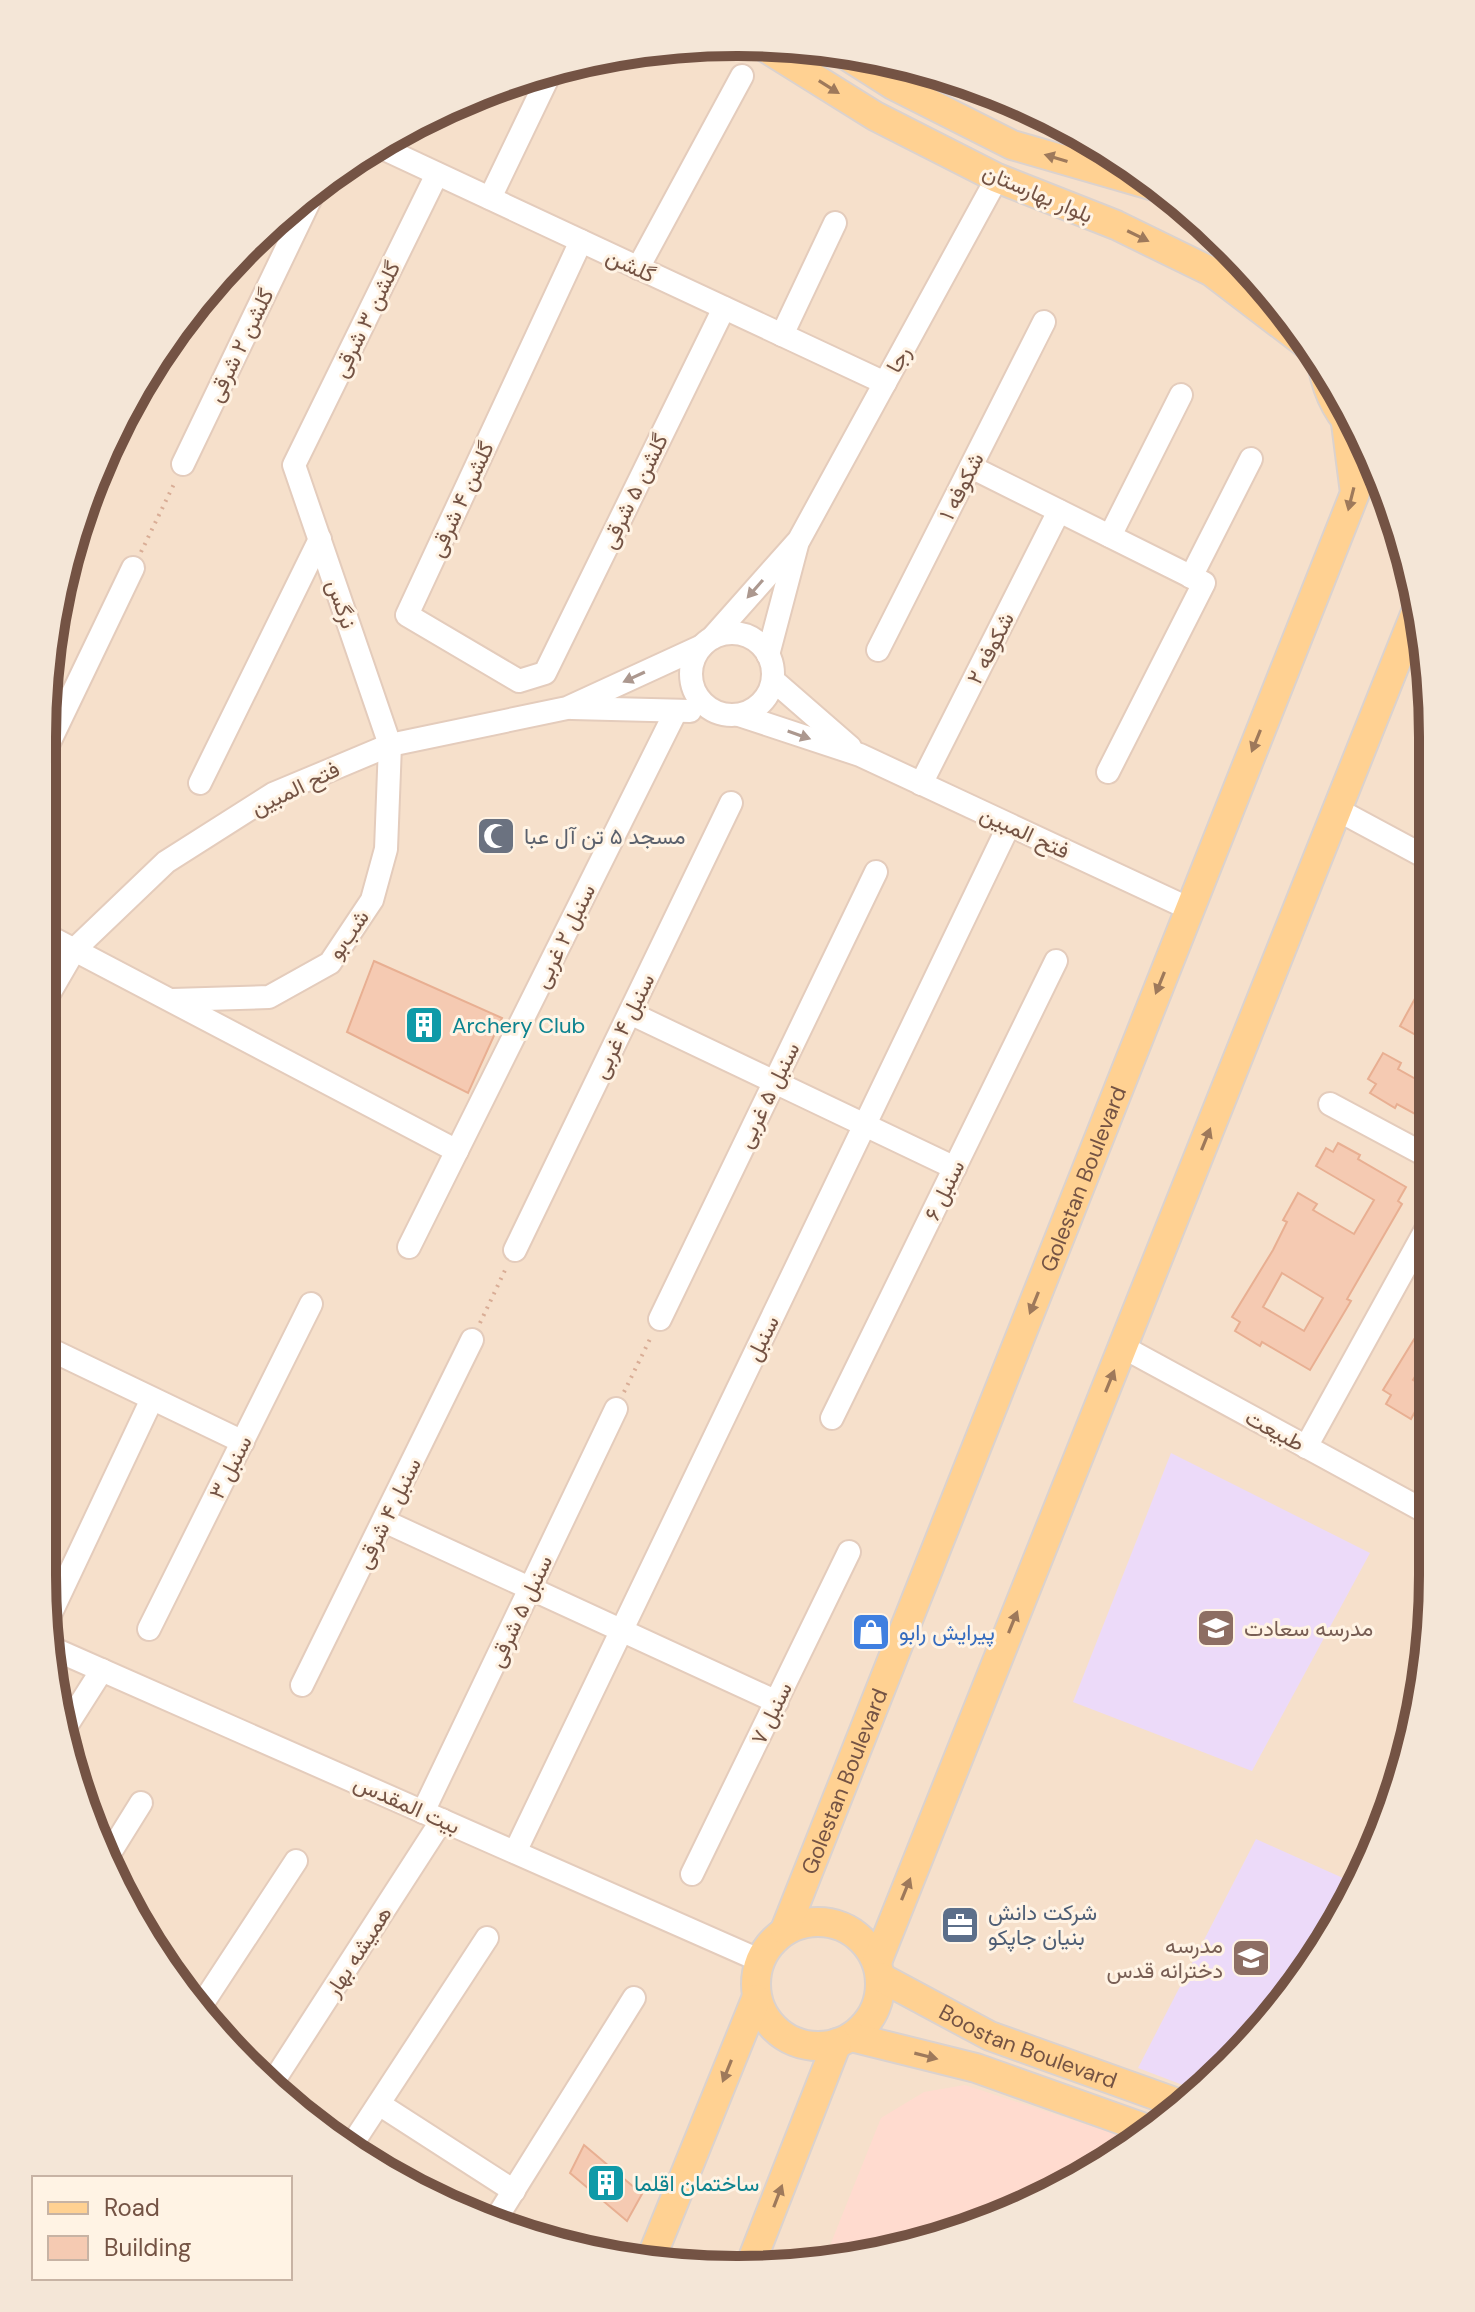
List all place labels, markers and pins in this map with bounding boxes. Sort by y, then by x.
mosque icon: مسجد ۵ تن آل عبا [475,815,517,857]
place label: مسجد ۵ تن آل عبا [524,822,686,851]
building icon: Archery Club [403,1004,445,1046]
place label: Archery Club [452,1011,585,1040]
school or university icon: مدرسه سعادت [1195,1607,1237,1649]
shop icon: پیرایش رابو [850,1611,892,1653]
place label: مدرسه سعادت [1244,1614,1373,1643]
place label: پیرایش رابو [899,1618,995,1647]
place label: شرکت دانش بنیان جاپکو [988,1898,1097,1952]
office icon: شرکت دانش بنیان جاپکو [939,1904,981,1946]
place label: مدرسه دخترانه قدس [1106,1931,1223,1985]
school or university icon: مدرسه دخترانه قدس [1230,1937,1272,1979]
building icon: ساختمان اقلما [585,2162,627,2204]
place label: ساختمان اقلما [634,2169,759,2198]

